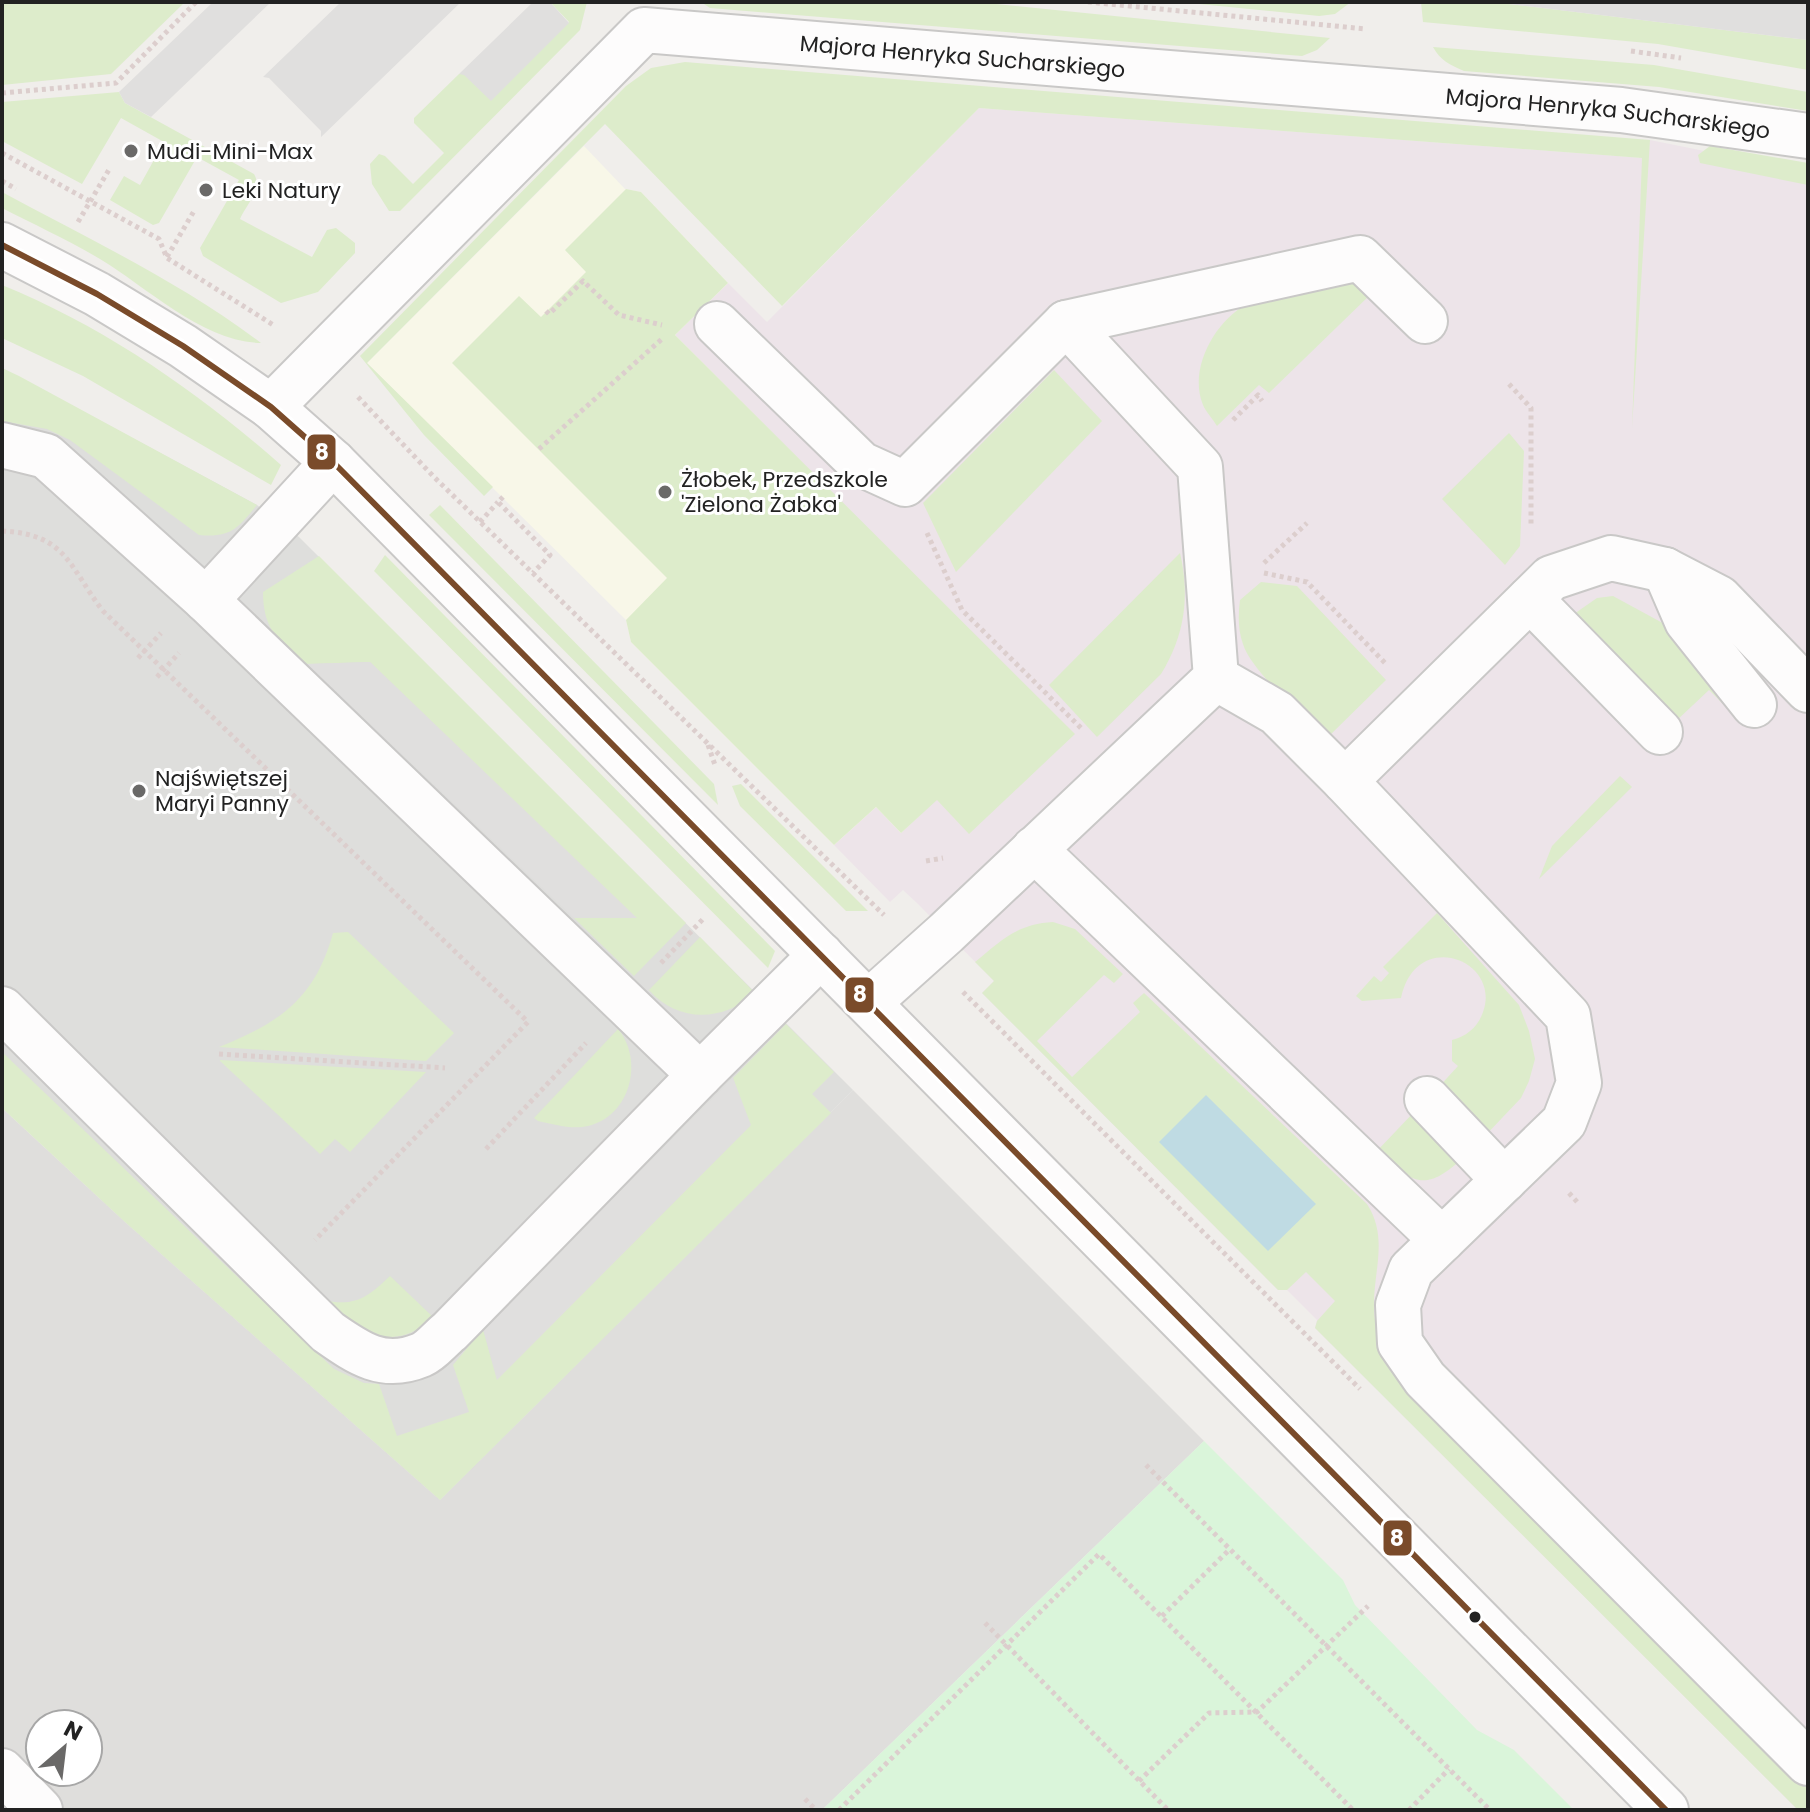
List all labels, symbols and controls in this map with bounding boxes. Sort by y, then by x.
street label: Majora Henryka Sucharskiego [799,28,1127,85]
street label: Majora Henryka Sucharskiego [1444,81,1772,147]
place label: Mudi-Mini-Max [147,136,313,167]
marker: Mudi-Mini-Max [122,142,140,160]
place label: Leki Natury [222,175,341,206]
marker: Leki Natury [197,181,215,199]
line badge: 8 [306,433,337,471]
text: 8 [315,437,329,468]
place label: Żłobek, Przedszkole 'Zielona Żabka' [681,464,888,520]
marker: Żłobek, Przedszkole 'Zielona Żabka' [656,483,674,501]
place label: Najświętszej Maryi Panny [155,763,289,819]
marker: Najświętszej Maryi Panny [130,782,148,800]
line badge: 8 [844,976,875,1014]
text: 8 [853,979,867,1010]
line badge: 8 [1382,1519,1413,1557]
text: 8 [1390,1523,1404,1554]
unlabelled marker [1467,1609,1483,1625]
north arrow [24,1708,104,1788]
text: N [59,1713,88,1748]

